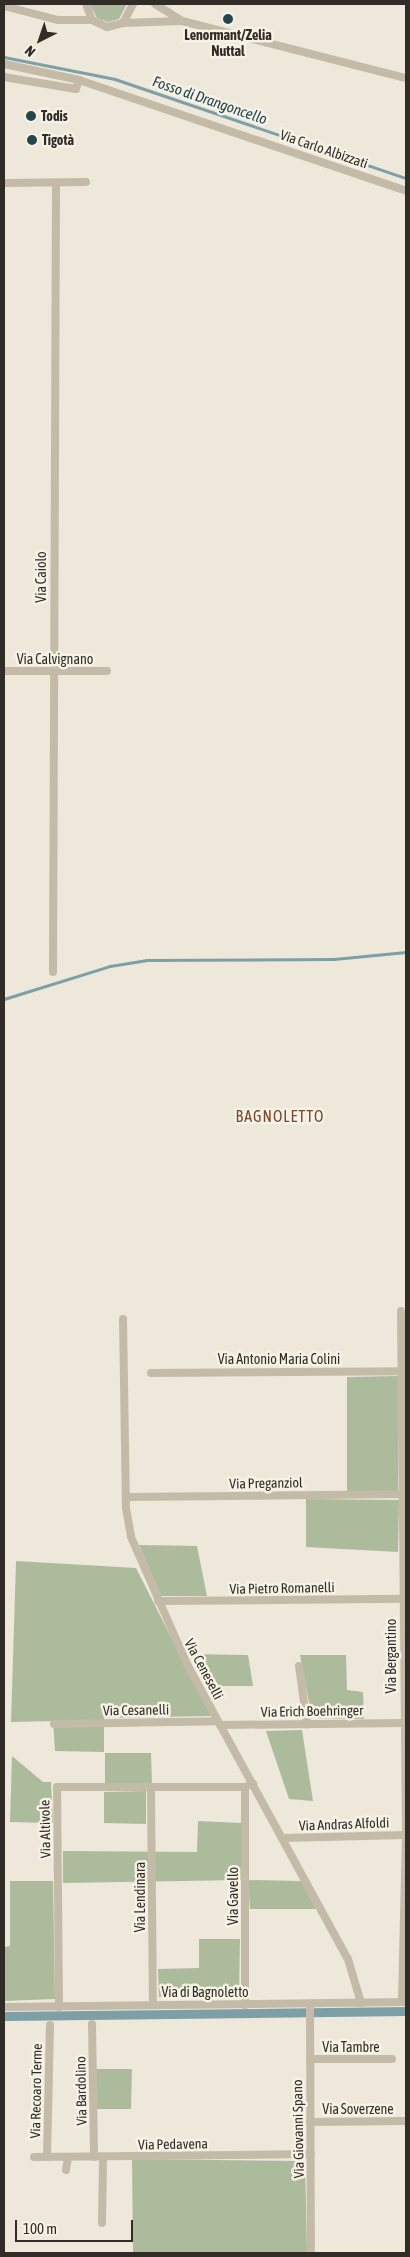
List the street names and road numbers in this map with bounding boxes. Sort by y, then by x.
street label: Via Carlo Albizzati [278,126,370,172]
street label: Via Caiolo [33,551,49,603]
street label: Via Calvignano [17,651,93,667]
street label: Via Antonio Maria Colini [218,1351,340,1367]
street label: Via Preganziol [229,1474,303,1492]
street label: Via Pietro Romanelli [229,1579,335,1597]
street label: Via Bergantino [383,1619,399,1693]
street label: Via Ceneselli [181,1636,227,1702]
street label: Via Cesanelli [103,1701,169,1719]
street label: Via Erich Boehringer [261,1702,363,1720]
street label: Via Altivole [36,1800,54,1858]
street label: Via Andras Alfoldi [299,1814,389,1834]
street label: Via Lendinara [132,1862,148,1932]
street label: Via Gavello [225,1867,241,1925]
street label: Via di Bagnoletto [161,1984,249,2000]
street label: Via Tambre [322,2039,380,2055]
street label: Via Recoaro Terme [27,2043,45,2139]
street label: Via Bardolino [72,2056,90,2126]
street label: Via Giovanni Spano [289,2079,307,2179]
street label: Via Soverzene [322,2101,394,2117]
street label: Via Pedavena [138,2135,208,2153]

